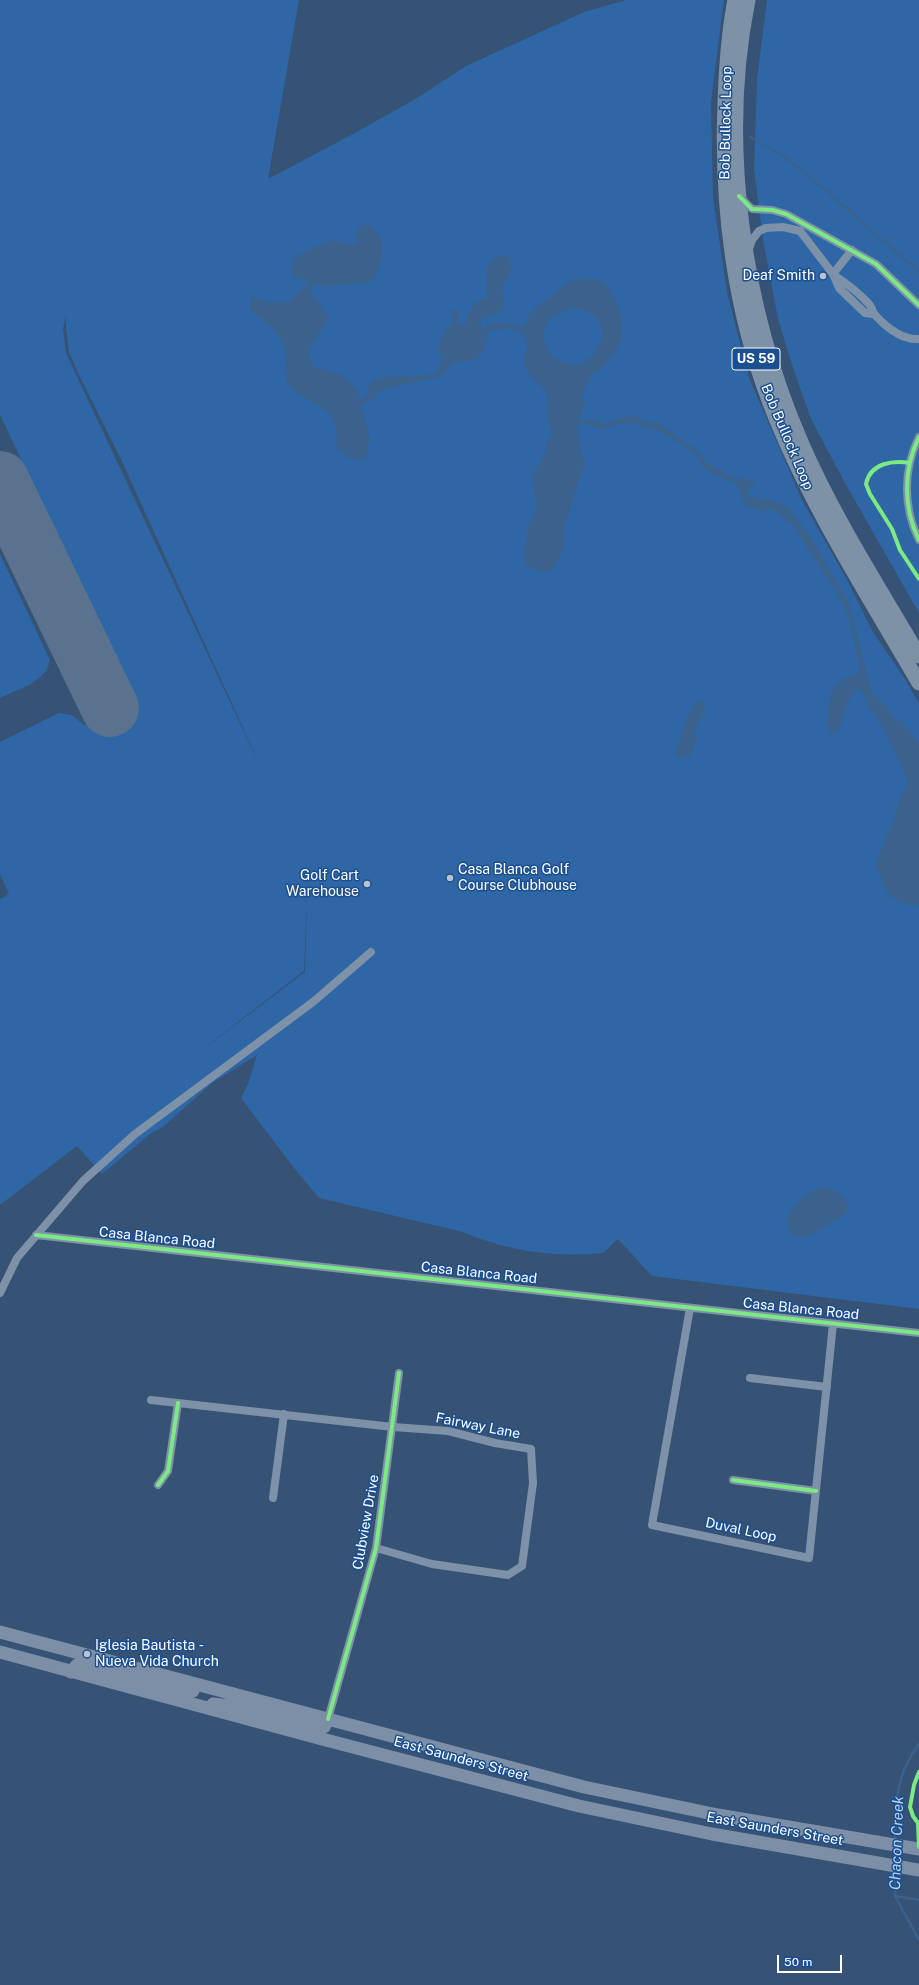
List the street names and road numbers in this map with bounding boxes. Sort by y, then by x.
street label: Bob Bullock Loop [717,66,735,180]
road number: US 59 [732,348,780,370]
street label: Bob Bullock Loop [757,382,817,492]
street label: Casa Blanca Road [98,1224,216,1252]
street label: Casa Blanca Road [420,1259,538,1287]
street label: Casa Blanca Road [742,1295,860,1323]
street label: Fairway Lane [434,1410,522,1442]
street label: Clubview Drive [349,1473,383,1571]
street label: Duval Loop [704,1514,778,1546]
street label: East Saunders Street [392,1733,530,1785]
street label: East Saunders Street [705,1809,845,1849]

